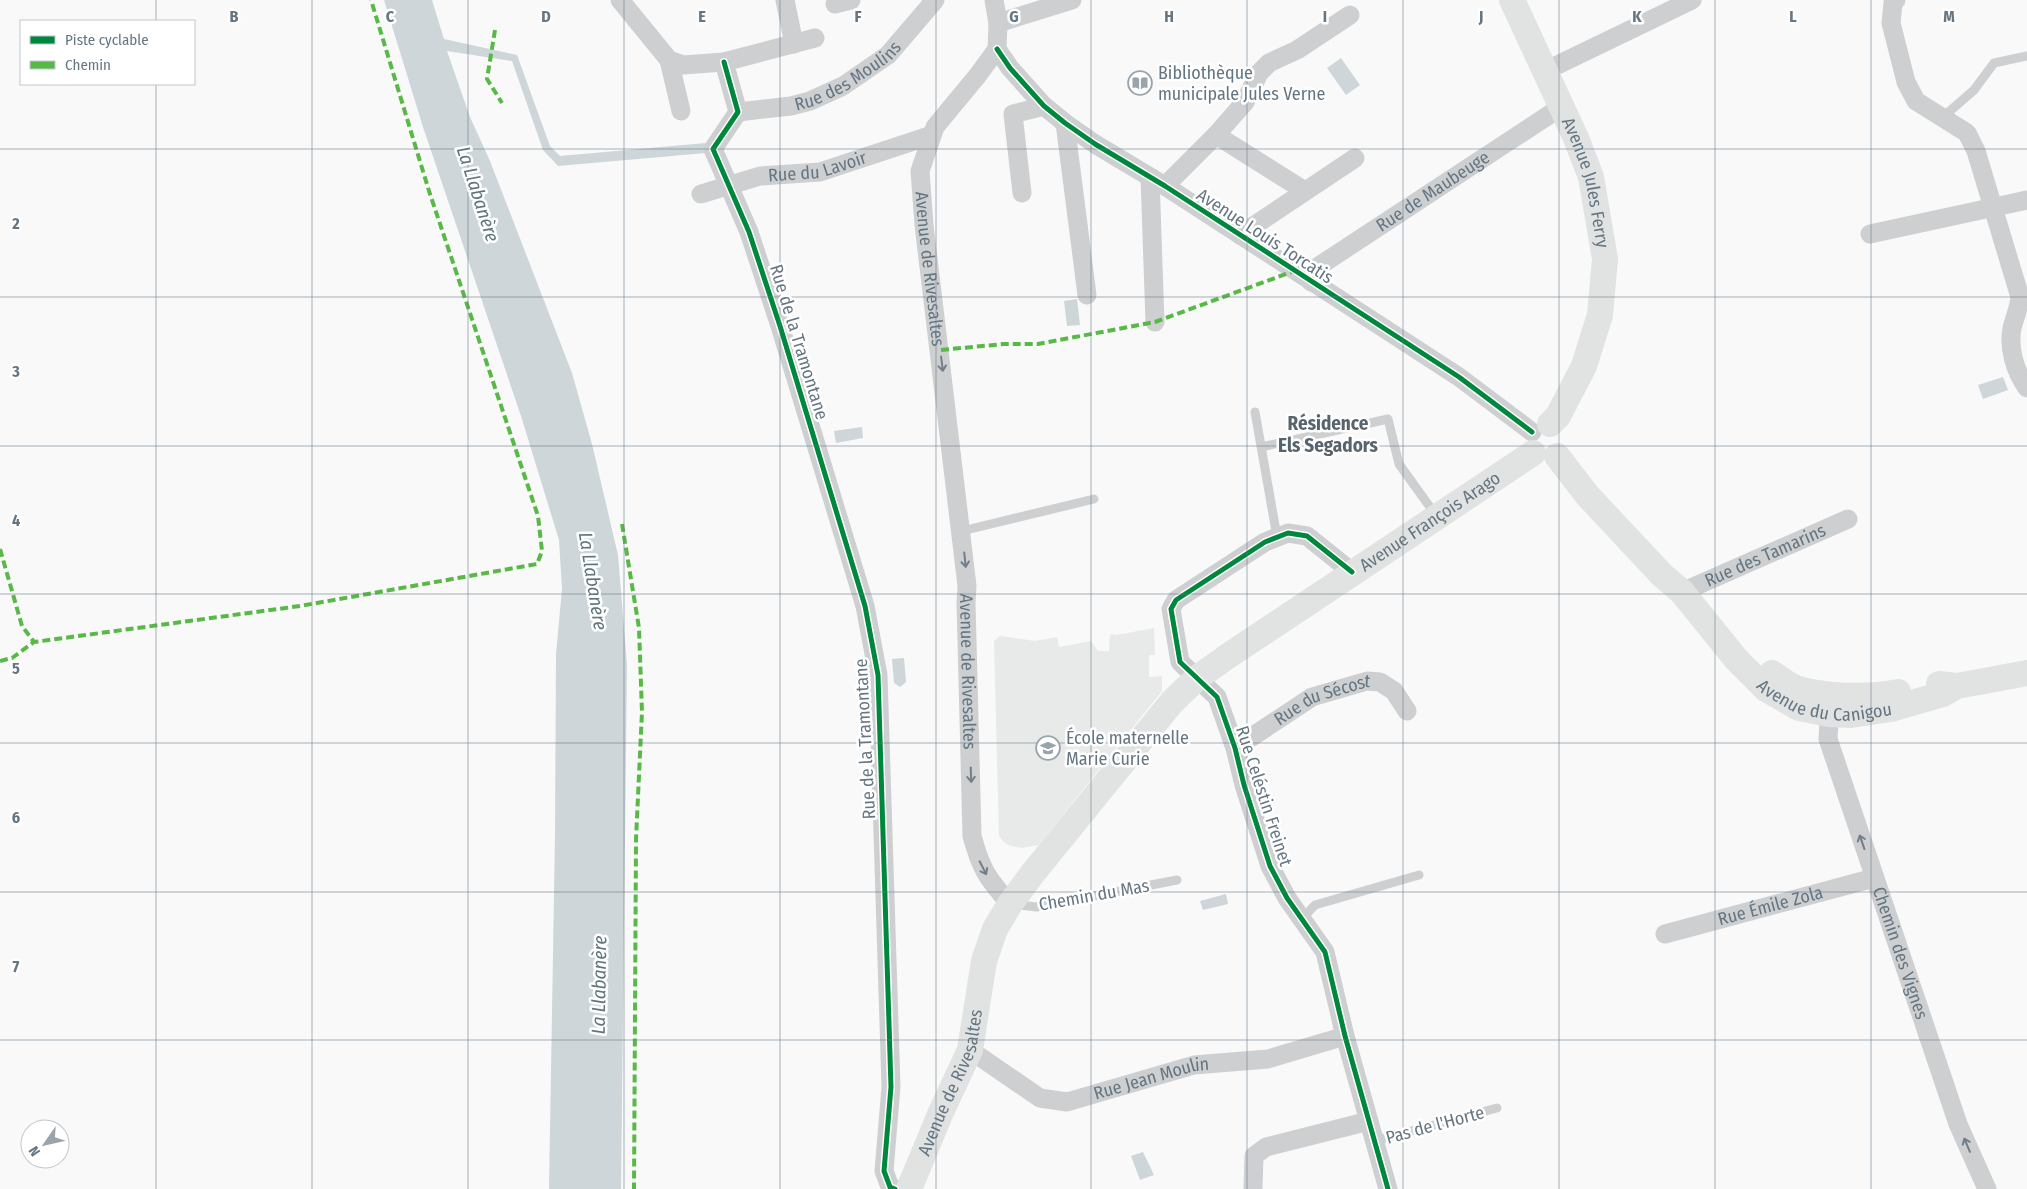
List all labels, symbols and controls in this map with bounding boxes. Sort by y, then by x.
text: B [230,7,239,26]
text: C [386,7,395,26]
text: D [541,7,551,26]
text: E [698,7,706,26]
text: F [854,7,862,26]
text: G [1009,7,1019,26]
text: H [1164,7,1174,26]
text: I [1323,7,1327,26]
text: J [1478,7,1483,26]
text: K [1632,7,1642,26]
text: L [1789,7,1797,26]
text: M [1943,7,1955,26]
legend [20,20,195,85]
text: Piste cyclable [65,31,149,49]
street label: Rue des Moulins [792,36,906,116]
text: Chemin [65,56,111,74]
place label: Bibliothèque municipale Jules Verne [1158,62,1326,105]
library icon: Bibliothèque municipale Jules Verne [1127,70,1153,96]
street label: Avenue Jules Ferry [1557,114,1614,249]
water label: La Llabanère [452,143,504,245]
street label: Rue du Lavoir [767,146,870,186]
street label: Rue de Maubeuge [1372,146,1494,236]
street label: Avenue Louis Torcatis [1193,184,1338,288]
street label: Avenue de Rivesaltes [911,191,949,348]
text: 2 [11,214,20,233]
street label: Rue de la Tramontane [765,262,833,422]
one-way arrow [937,356,947,372]
text: 3 [11,362,20,381]
district label: Résidence Els Segadors [1278,412,1379,457]
street label: Avenue François Arago [1355,467,1504,576]
text: 4 [12,511,20,530]
street label: Rue des Tamarins [1701,519,1829,592]
water label: La Llabanère [574,530,612,632]
one-way arrow [960,552,970,568]
street label: Avenue de Rivesaltes [955,593,981,750]
street label: Rue de la Tramontane [850,658,880,820]
text: 5 [12,659,20,678]
street label: Rue du Sécost [1270,670,1371,730]
street label: Avenue du Canigou [1752,675,1893,726]
street label: Rue Celéstin Freinet [1231,723,1297,869]
place label: École maternelle Marie Curie [1066,726,1189,770]
school or university icon: École maternelle Marie Curie [1035,735,1061,761]
one-way arrow [966,766,976,783]
text: 6 [12,808,20,827]
one-way arrow [1857,835,1867,851]
one-way arrow [978,860,988,875]
street label: Chemin du Mas [1037,874,1151,916]
street label: Rue Émile Zola [1715,881,1825,930]
street label: Chemin des Vignes [1868,884,1933,1022]
water label: La Llabanère [587,935,611,1035]
text: 7 [13,957,20,976]
street label: Avenue de Rivesaltes [913,1008,987,1159]
street label: Rue Jean Moulin [1091,1053,1210,1105]
street label: Pas de l'Horte [1383,1101,1487,1149]
north arrow [20,1119,70,1169]
one-way arrow [1961,1138,1971,1153]
text: N [25,1143,44,1159]

